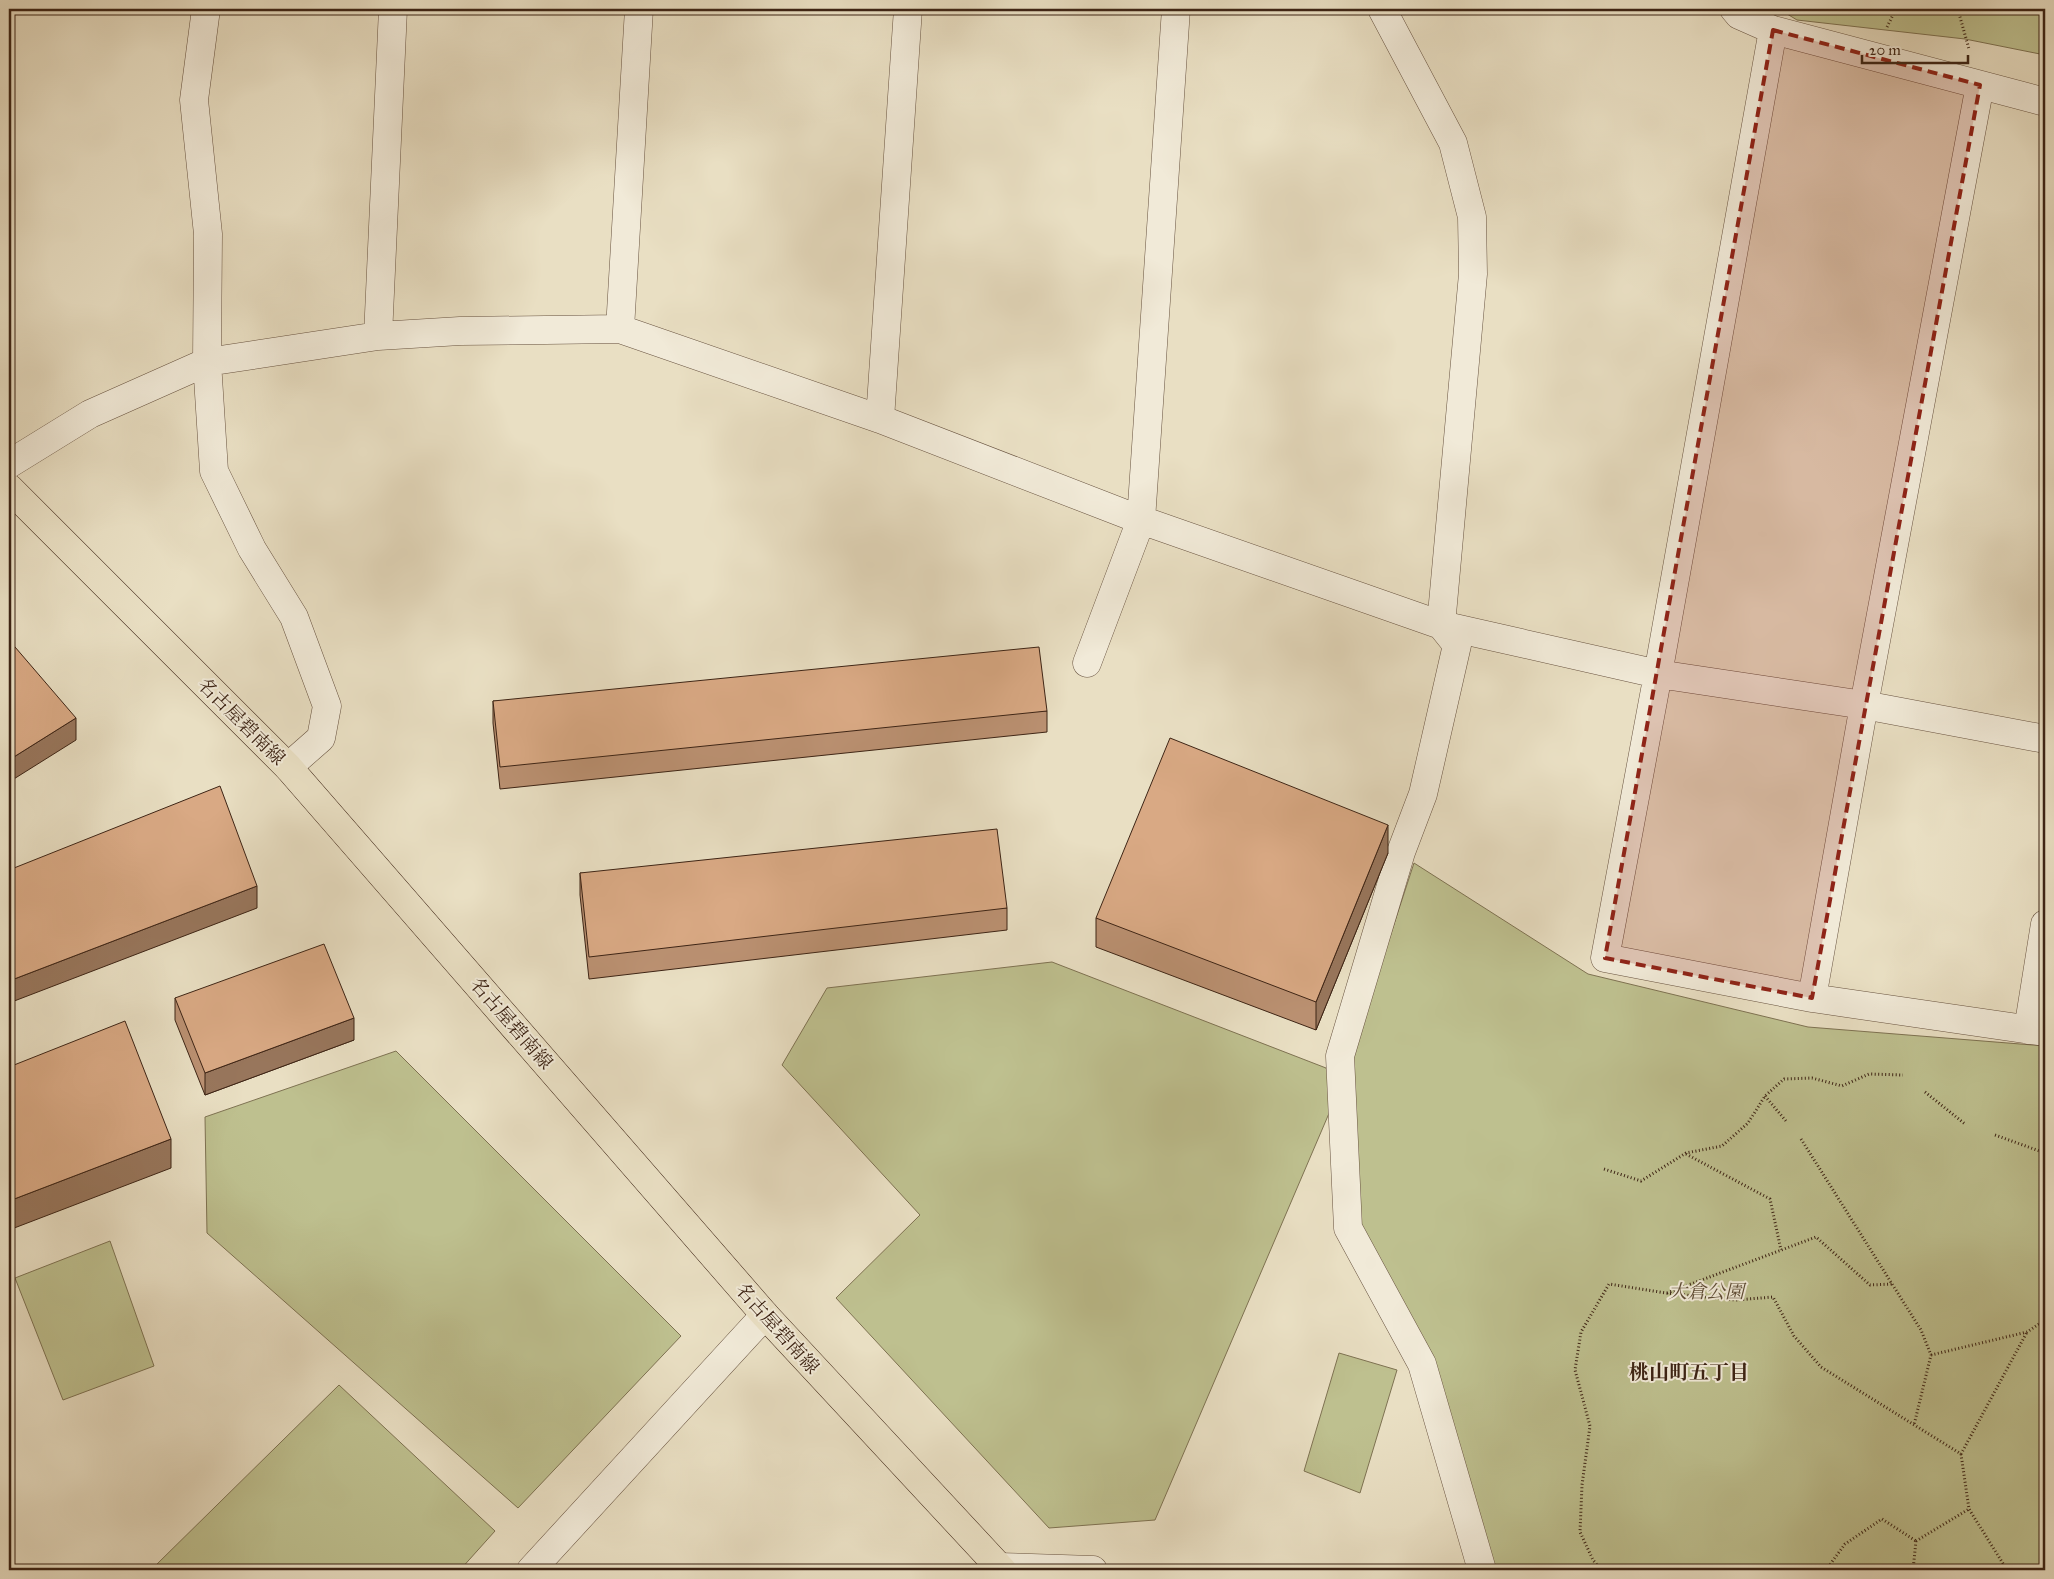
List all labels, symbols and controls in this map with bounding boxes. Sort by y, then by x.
scale bar [1862,32,1968,64]
text: 20 m [1869,41,1901,59]
street label: 名古屋碧南線 [193,673,290,770]
street label: 名古屋碧南線 [466,973,558,1074]
street label: 名古屋碧南線 [731,1278,824,1378]
park label: 大倉公園 [1668,1280,1747,1303]
district label: 桃山町五丁目 [1629,1360,1749,1384]

